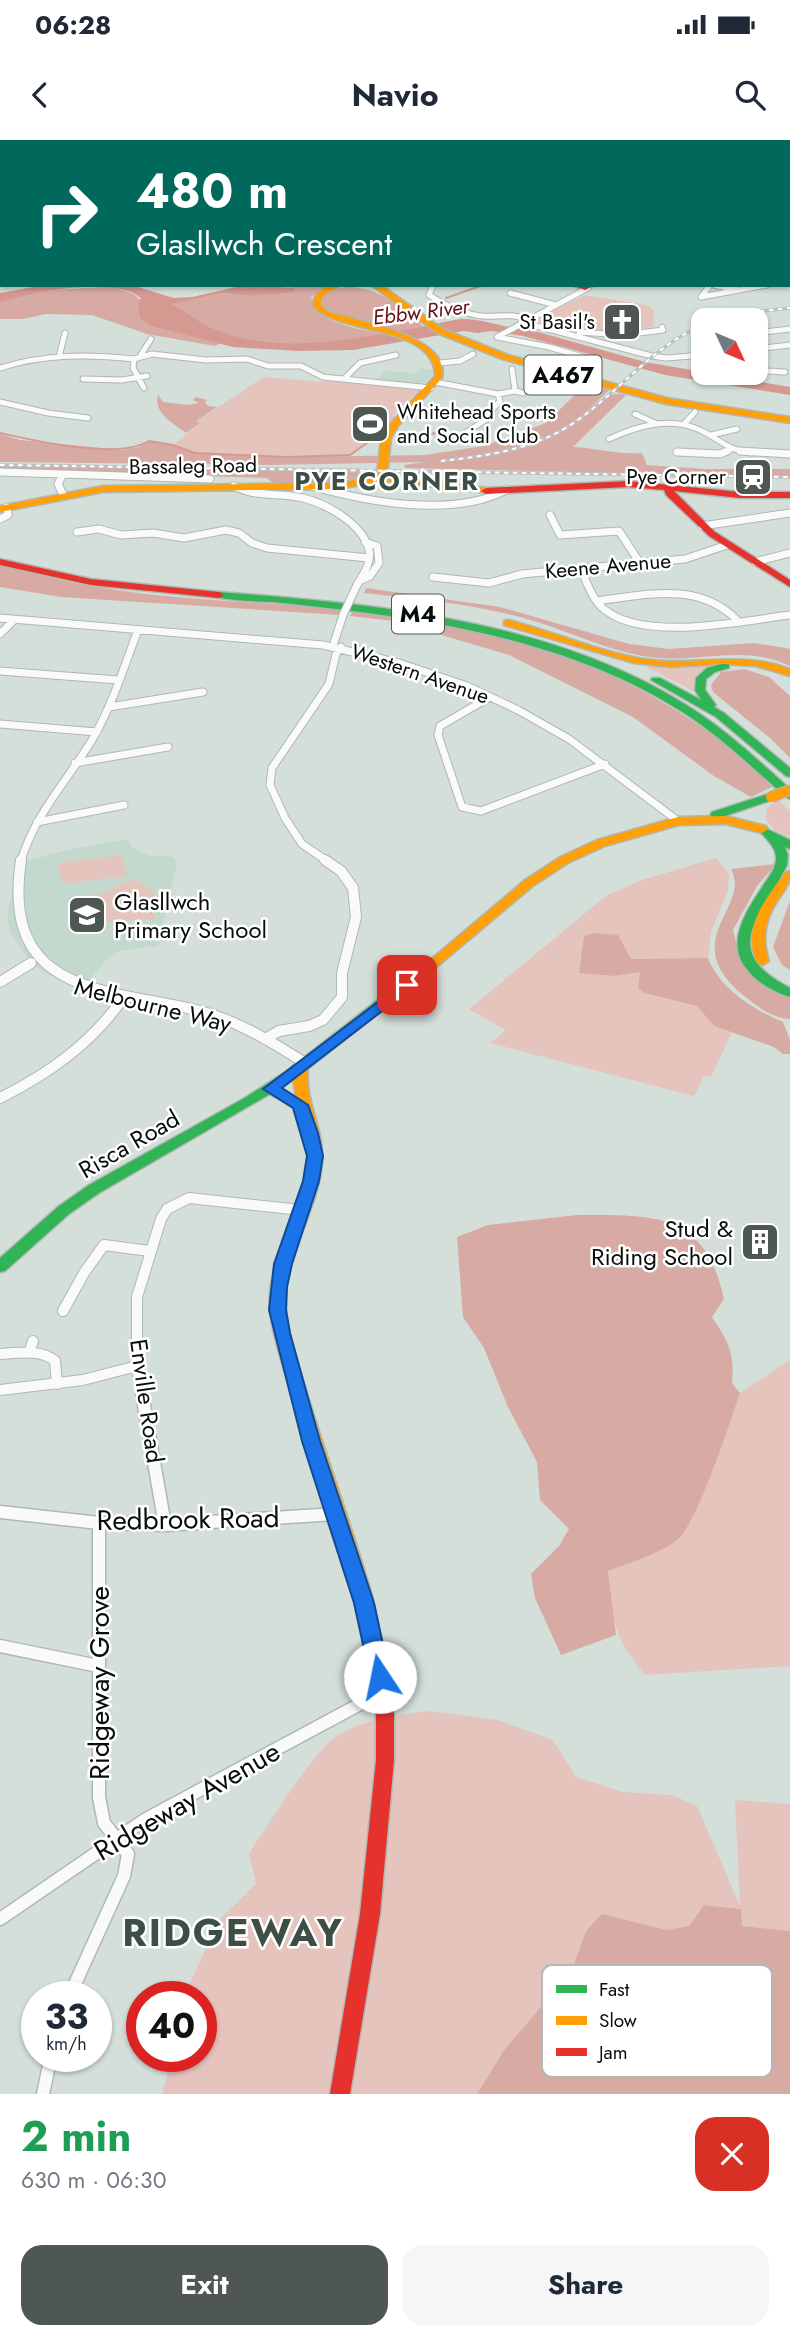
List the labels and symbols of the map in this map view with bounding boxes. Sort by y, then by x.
water label: Ebbw River [371,291,472,333]
church icon: St Basil's [601,301,643,343]
place label: St Basil's [519,307,595,337]
north arrow [691,308,768,385]
road number: A467 [524,356,602,394]
place label: Whitehead Sports and Social Club [397,397,556,451]
sports icon: Whitehead Sports and Social Club [349,403,391,445]
street label: Bassaleg Road [129,450,257,482]
station icon: Pye Corner [732,456,774,498]
district label: PYE CORNER [294,462,480,500]
place label: Pye Corner [626,462,727,492]
street label: Keene Avenue [544,546,672,586]
road number: M4 [392,594,444,634]
street label: Western Avenue [347,636,493,712]
place label: Glasllwch Primary School [114,884,267,947]
school or university icon: Glasllwch Primary School [66,894,108,936]
pin [377,955,437,1015]
street label: Melbourne Way [71,969,235,1041]
street label: Risca Road [72,1101,186,1187]
place label: Stud & Riding School [591,1211,733,1274]
building icon: Stud & Riding School [739,1221,781,1263]
street label: Enville Road [121,1337,173,1465]
street label: Redbrook Road [96,1497,280,1541]
street label: Ridgeway Grove [79,1586,120,1780]
position arrow [343,1640,417,1714]
street label: Ridgeway Avenue [86,1731,288,1871]
district label: RIDGEWAY [122,1905,344,1960]
legend [542,1965,772,2077]
text: Fast [599,1976,630,2003]
speed limit sign: 40 [126,1981,217,2072]
text: Slow [599,2007,637,2034]
text: Jam [596,2039,628,2066]

